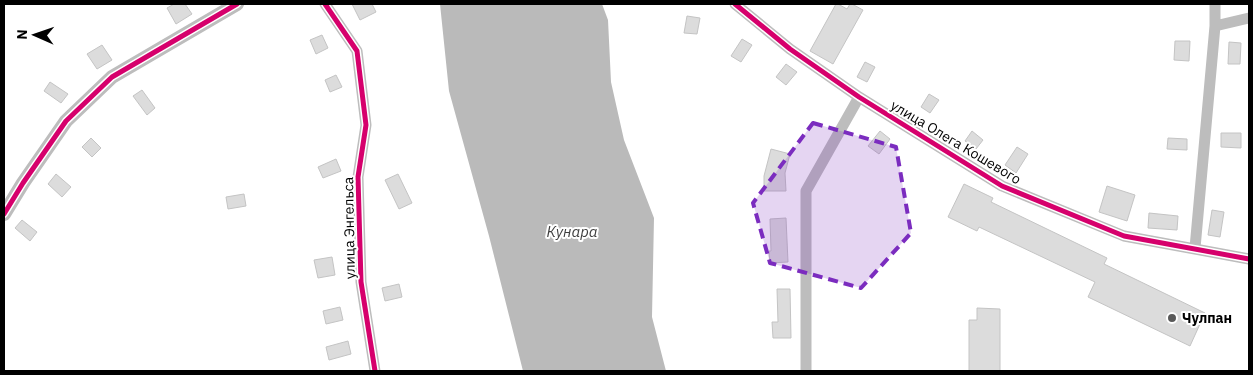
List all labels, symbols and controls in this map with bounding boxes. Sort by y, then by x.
north arrow [10,10,60,60]
text: N [13,29,31,40]
street label: улица Олега Кошевого [887,96,1025,188]
street label: улица Энгельса [339,176,359,279]
water label: Кунара [546,222,598,241]
place label: Чулпан [1182,309,1232,327]
marker: Чулпан [1166,312,1178,324]

